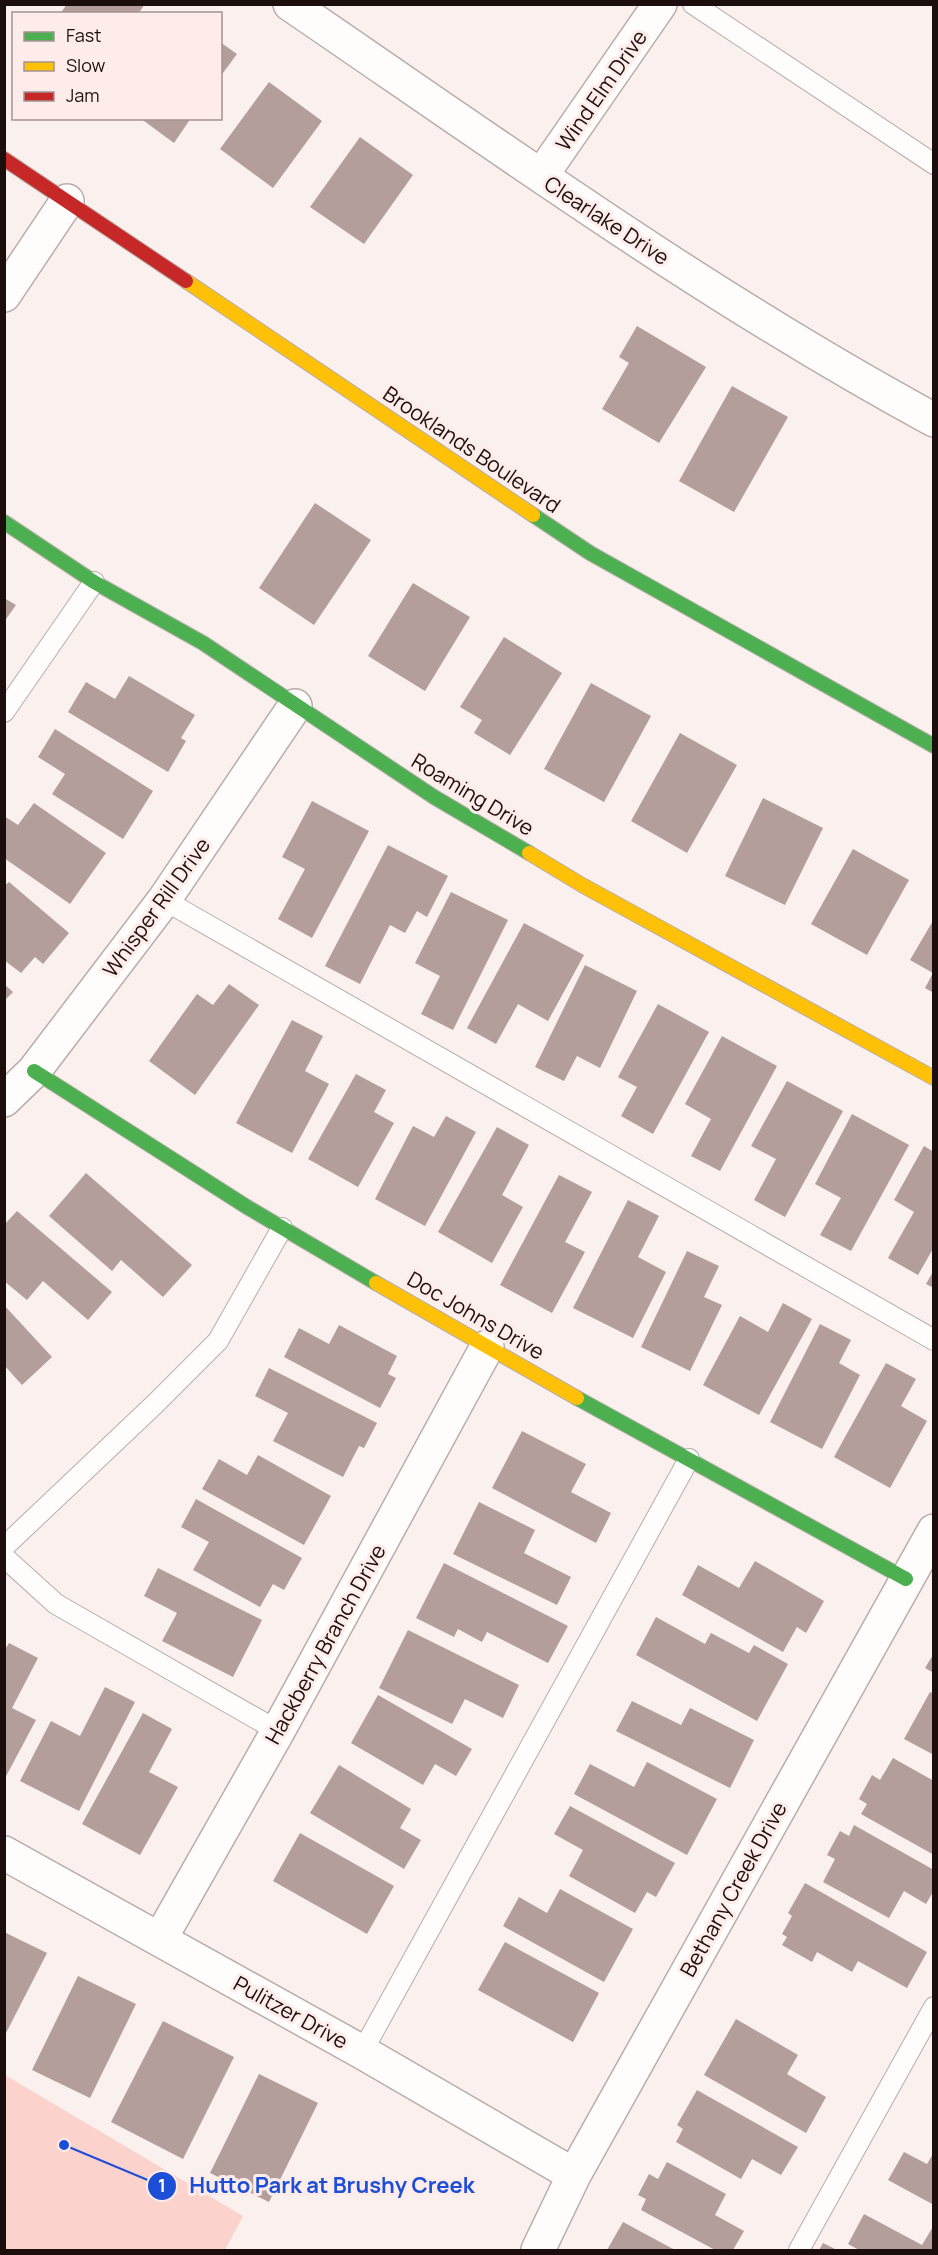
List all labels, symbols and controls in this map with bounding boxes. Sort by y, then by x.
legend [12,12,222,120]
text: Fast [66,23,101,47]
street label: Wind Elm Drive [549,24,653,156]
text: Slow [66,53,106,77]
text: Jam [66,83,100,107]
street label: Clearlake Drive [539,169,675,271]
street label: Brooklands Boulevard [378,379,566,519]
street label: Roaming Drive [407,746,539,842]
street label: Whisper Rill Drive [96,832,216,982]
street label: Doc Johns Drive [402,1264,550,1366]
street label: Hackberry Branch Drive [258,1539,392,1749]
street label: Bethany Creek Drive [673,1797,793,1981]
street label: Pulitzer Drive [229,1969,353,2055]
callout: Hutto Park at Brushy Creek [147,2166,486,2206]
text: Hutto Park at Brushy Creek [189,2170,476,2200]
text: 1 [158,2173,166,2197]

